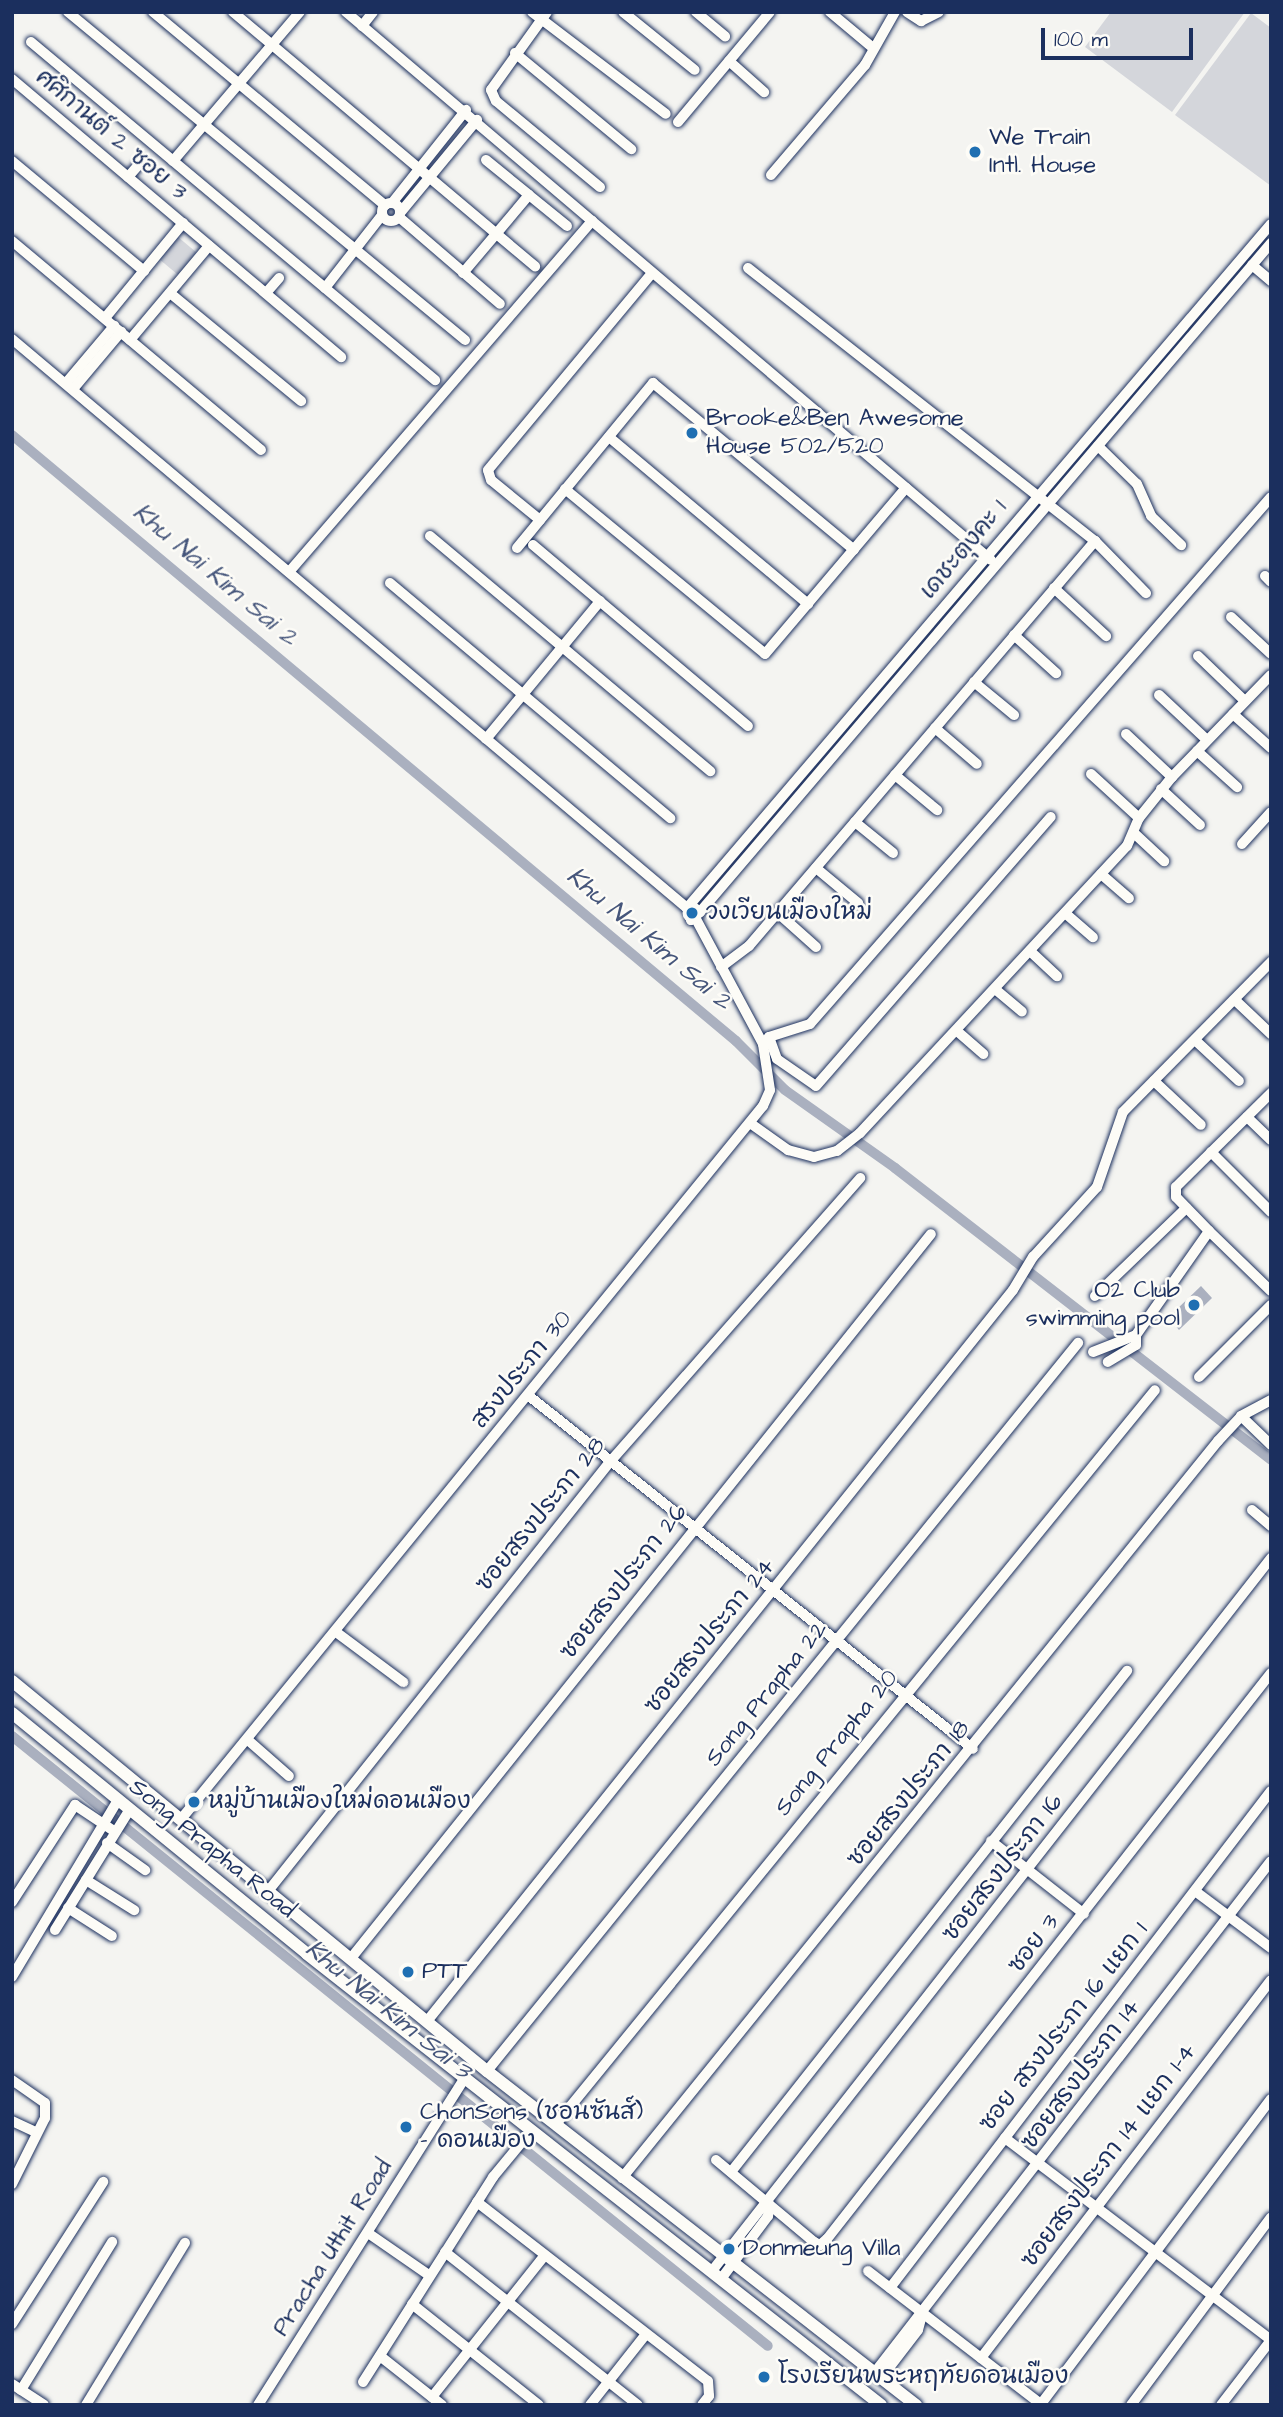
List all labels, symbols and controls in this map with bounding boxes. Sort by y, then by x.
scale bar [1045,14,1197,58]
text: 100 m [1054,25,1108,54]
street label: ศศิกานต์ 2 ซอย 3 [29,63,193,207]
place label: We Train Intl. House [989,124,1096,180]
marker: We Train Intl. House [967,144,983,160]
place label: Brooke&Ben Awesome House 502/520 [706,405,964,461]
marker: Brooke&Ben Awesome House 502/520 [684,425,700,441]
street label: เดชะตุงคะ 1 [914,495,1014,605]
water label: Khu Nai Kim Sai 2 [126,497,304,653]
water label: Khu Nai Kim Sai 2 [560,861,738,1017]
place label: วงเวียนเมืองใหม่ [706,899,872,927]
marker: วงเวียนเมืองใหม่ [684,905,700,921]
place label: O2 Club swimming pool [1026,1277,1180,1333]
marker: O2 Club swimming pool [1186,1297,1202,1313]
street label: สรงประภา 30 [466,1305,578,1435]
street label: ซอยสรงประภา 28 [470,1432,612,1598]
street label: ซอยสรงประภา 26 [554,1498,694,1666]
street label: ซอยสรงประภา 24 [639,1553,781,1719]
street label: Song Prapha 22 [700,1616,834,1772]
street label: Song Prapha 20 [769,1664,905,1822]
street label: ซอยสรงประภา 18 [841,1715,977,1873]
street label: Song Prapha Road [123,1773,301,1925]
place label: หมู่บ้านเมืองใหม่ดอนเมือง [208,1788,471,1816]
street label: ซอยสรงประภา 16 [937,1789,1069,1947]
marker: หมู่บ้านเมืองใหม่ดอนเมือง [186,1794,202,1810]
street label: ซอย 3 [1002,1909,1066,1979]
street label: ซอย สรงประภา 16 แยก 1 [973,1917,1155,2137]
water label: Khu Nai Kim Sai 3 [299,1934,477,2086]
place label: PTT [422,1958,467,1986]
marker: PTT [400,1964,416,1980]
street label: ซอยสรงประภา 14 [1015,1994,1147,2156]
street label: ซอยสรงประภา 14 แยก 1-4 [1015,2038,1203,2274]
place label: ChonSons (ชอนซันส์) - ดอนเมือง [420,2099,643,2155]
marker: ChonSons (ชอนซันส์) - ดอนเมือง [398,2119,414,2135]
street label: Pracha Uthit Road [267,2154,399,2342]
place label: Donmeung Villa [743,2235,900,2263]
marker: Donmeung Villa [721,2241,737,2257]
place label: โรงเรียนพระหฤทัยดอนเมือง [778,2363,1068,2391]
marker: โรงเรียนพระหฤทัยดอนเมือง [756,2369,772,2385]

